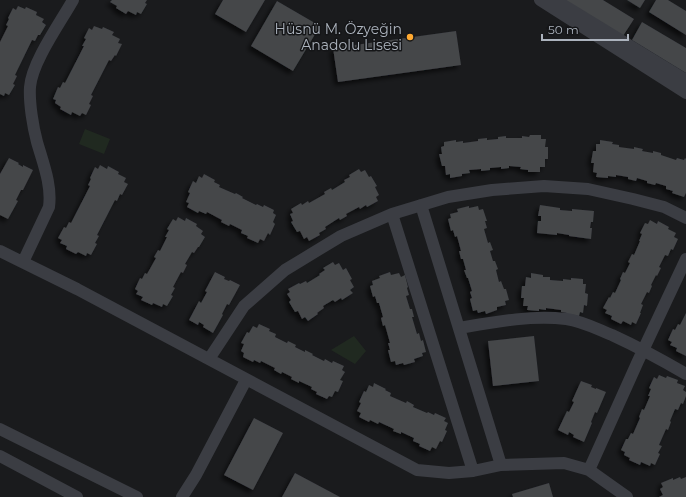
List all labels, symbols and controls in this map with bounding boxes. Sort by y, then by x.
scale bar [542,16,628,42]
place label: Hüsnü M. Özyeğin Anadolu Lisesi [275,20,402,54]
text: 50 m [548,22,579,37]
marker: Hüsnü M. Özyeğin Anadolu Lisesi [405,32,415,42]

